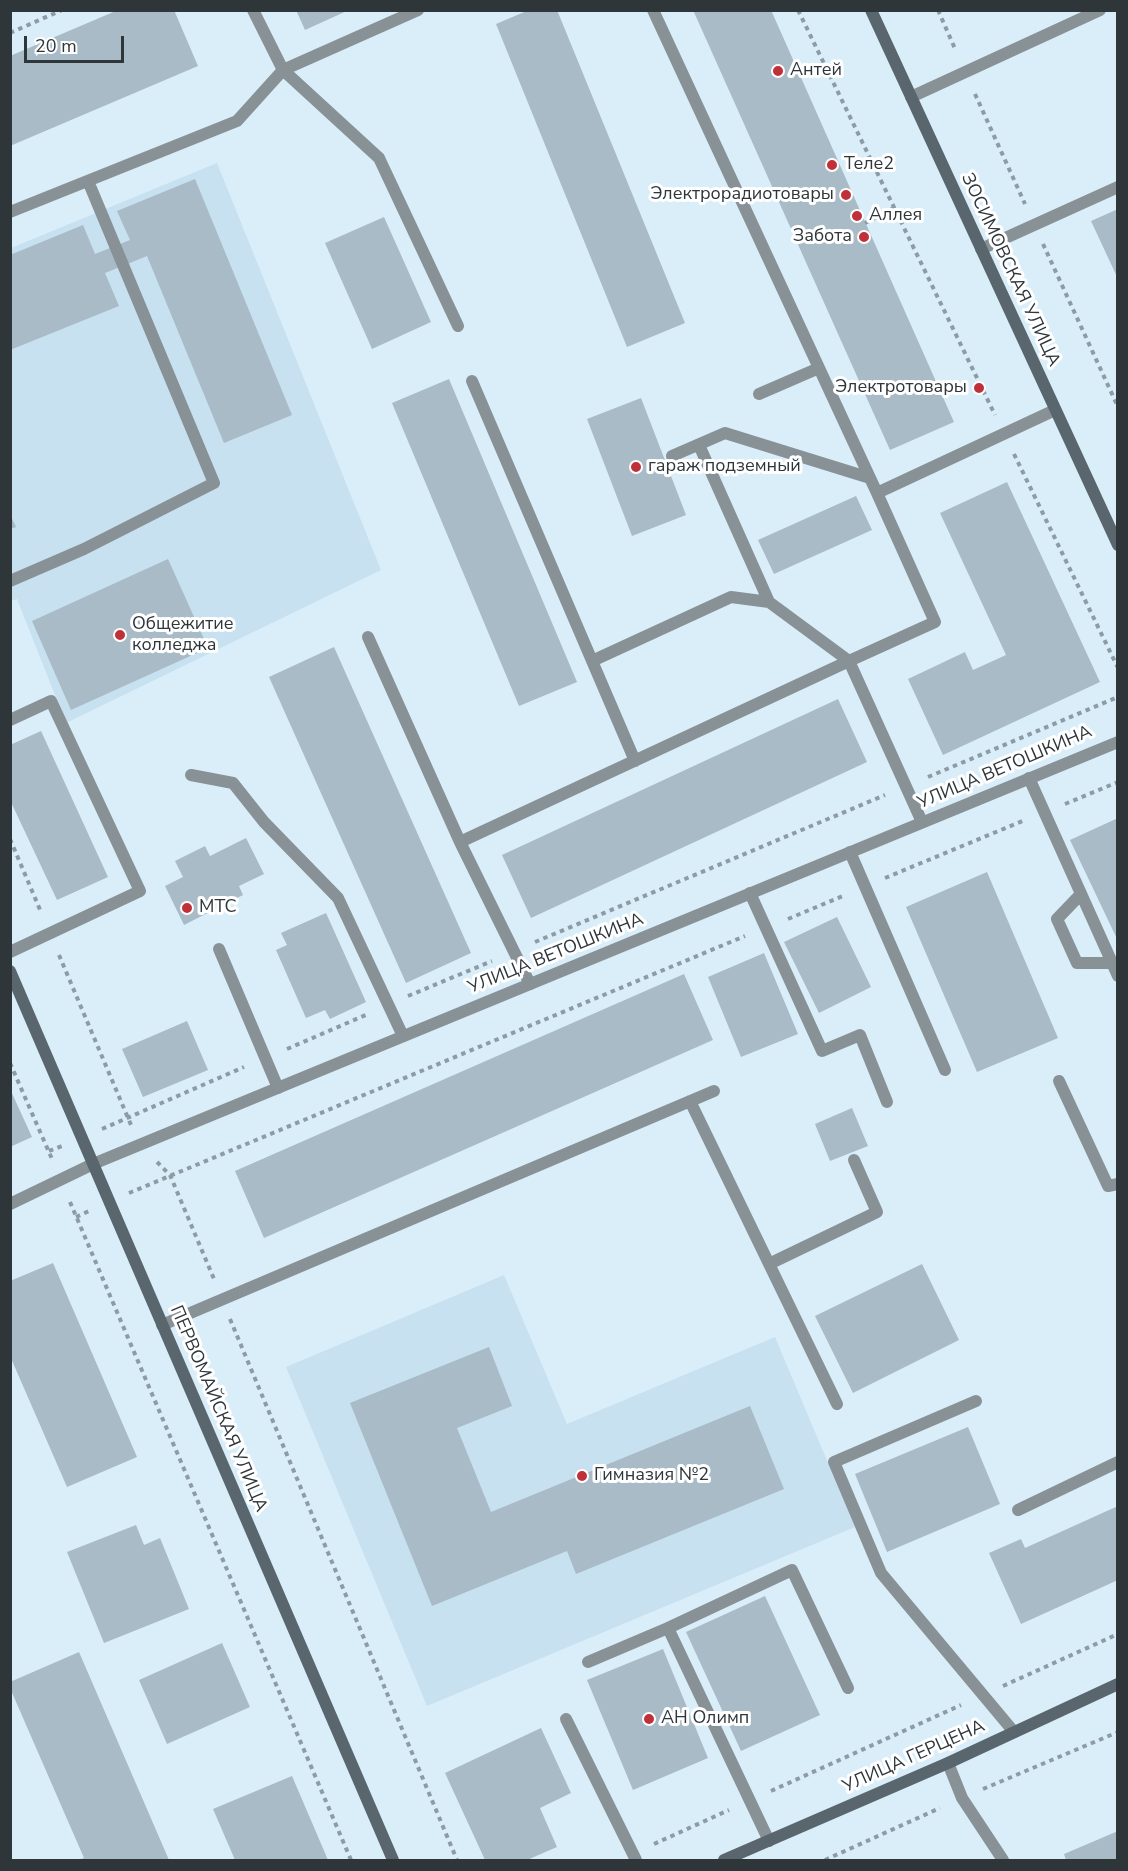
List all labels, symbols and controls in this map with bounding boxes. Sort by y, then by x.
scale bar [27,24,128,62]
text: 20 m [35,34,77,58]
place label: Антей [790,60,842,82]
marker: Антей [771,64,785,78]
place label: Теле2 [844,154,894,176]
marker: Теле2 [825,158,839,172]
street label: ЗОСИМОВСКАЯ УЛИЦА [956,170,1064,370]
place label: Электрорадиотовары [650,184,834,206]
marker: Электрорадиотовары [839,188,853,202]
place label: Аллея [869,205,922,227]
marker: Аллея [850,209,864,223]
place label: Забота [793,226,852,248]
marker: Забота [857,230,871,244]
place label: Электротовары [835,377,967,399]
marker: Электротовары [972,381,986,395]
place label: гараж подземный [648,456,801,478]
marker: гараж подземный [629,460,643,474]
place label: Общежитие колледжа [132,614,233,656]
marker: Общежитие колледжа [113,628,127,642]
street label: УЛИЦА ВЕТОШКИНА [915,721,1095,815]
place label: МТС [199,897,237,919]
marker: МТС [180,901,194,915]
street label: УЛИЦА ВЕТОШКИНА [465,909,647,999]
street label: ПЕРВОМАЙСКАЯ УЛИЦА [165,1303,271,1515]
place label: Гимназия №2 [594,1465,709,1487]
marker: Гимназия №2 [575,1469,589,1483]
place label: АН Олимп [661,1708,749,1730]
marker: АН Олимп [642,1712,656,1726]
street label: УЛИЦА ГЕРЦЕНА [840,1716,988,1798]

